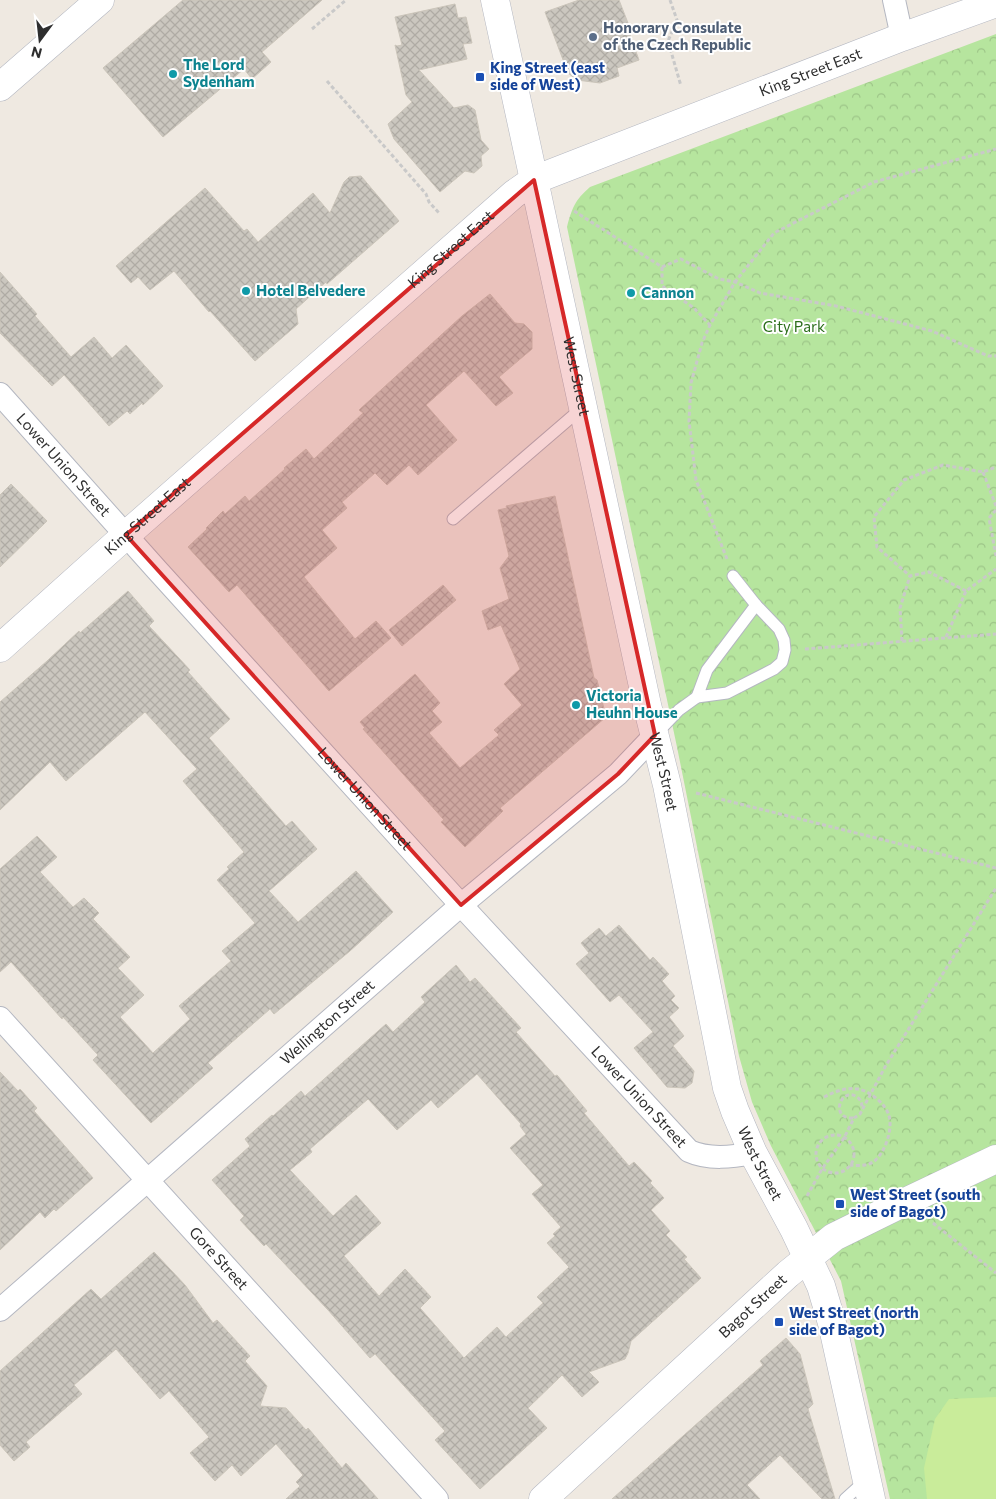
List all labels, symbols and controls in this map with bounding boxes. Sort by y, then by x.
north arrow [15,15,65,65]
place label: Honorary Consulate of the Czech Republic [603,18,751,53]
marker: Honorary Consulate of the Czech Republic [587,31,599,43]
text: N [29,43,44,63]
street label: King Street East [756,44,864,100]
place label: The Lord Sydenham [183,55,255,90]
place label: King Street (east side of West) [490,58,605,93]
marker: The Lord Sydenham [167,68,179,80]
marker: King Street (east side of West) [474,71,486,83]
street label: King Street East [404,206,497,291]
place label: Hotel Belvedere [256,281,366,299]
place label: Cannon [641,283,694,301]
marker: Hotel Belvedere [240,285,252,297]
marker: Cannon [625,287,637,299]
park label: City Park [763,317,825,335]
street label: West Street [560,335,594,417]
street label: Lower Union Street [13,409,115,520]
street label: King Street East [100,473,194,558]
place label: Victoria Heuhn House [586,686,678,721]
marker: Victoria Heuhn House [570,699,582,711]
street label: West Street [646,730,682,813]
street label: Lower Union Street [314,743,417,853]
street label: Wellington Street [276,975,378,1068]
street label: Lower Union Street [588,1042,691,1151]
street label: West Street [735,1123,787,1203]
place label: West Street (south side of Bagot) [850,1185,980,1220]
marker: West Street (south side of Bagot) [834,1198,846,1210]
street label: Gore Street [186,1223,252,1293]
street label: Bagot Street [715,1270,790,1341]
place label: West Street (north side of Bagot) [789,1303,919,1338]
marker: West Street (north side of Bagot) [773,1316,785,1328]

